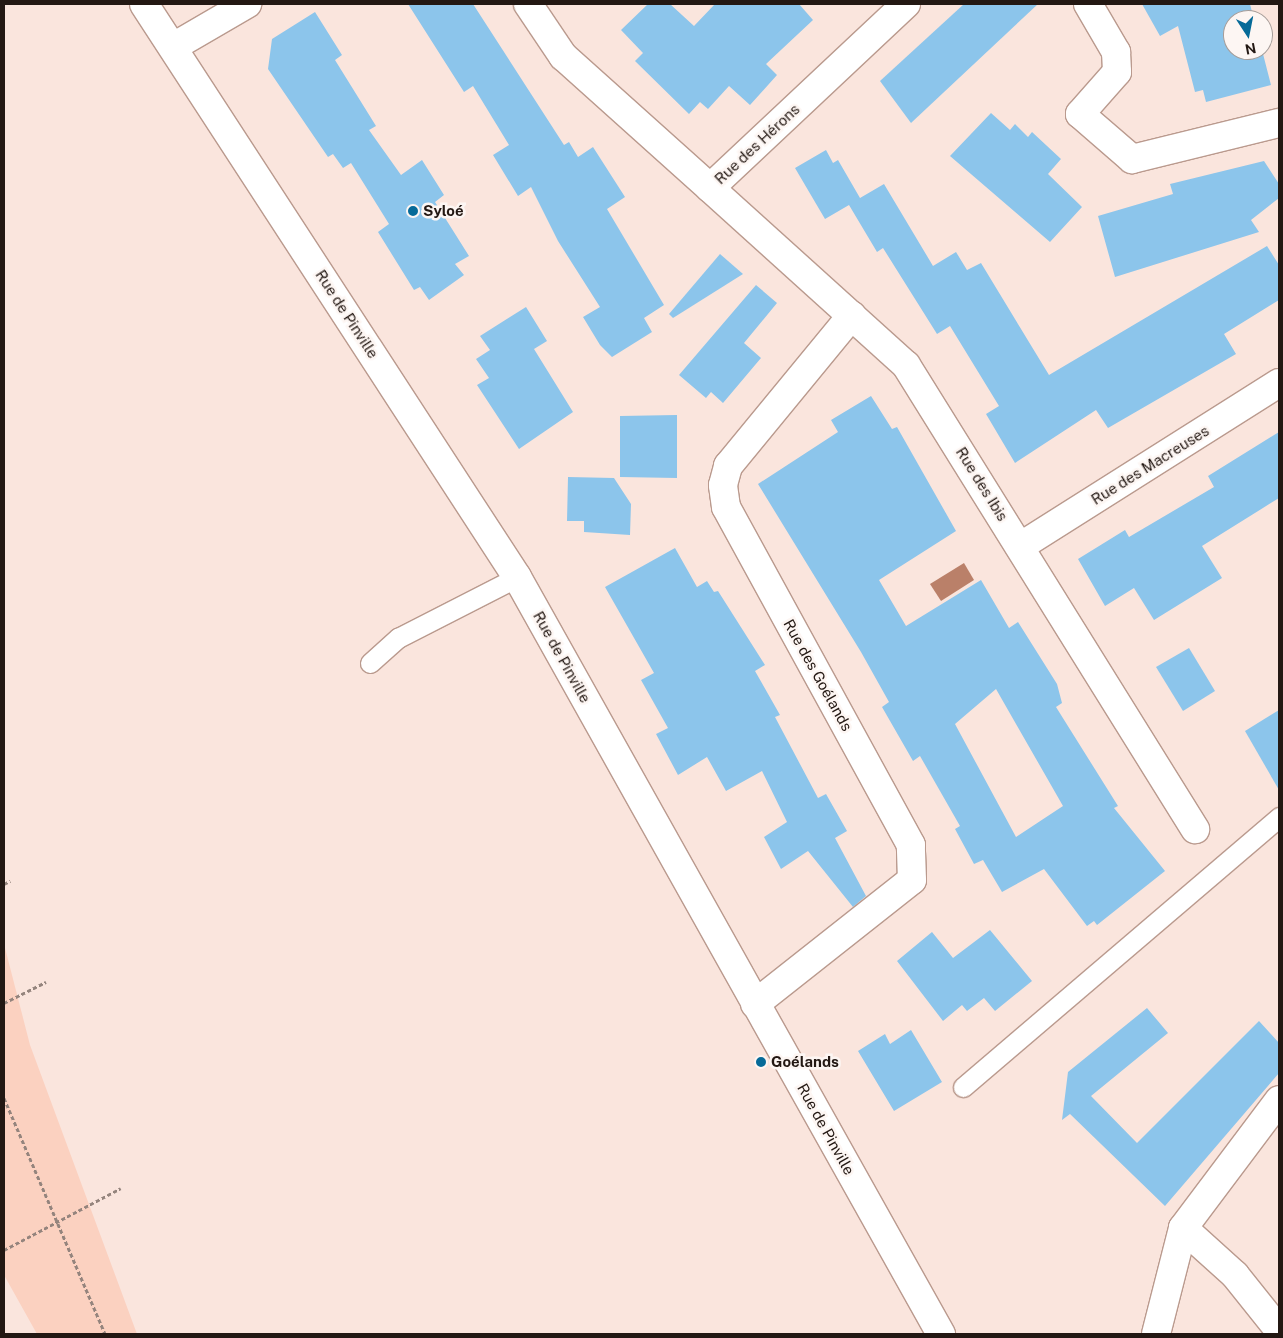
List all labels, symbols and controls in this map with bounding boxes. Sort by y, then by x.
north arrow [1223,10,1273,60]
text: N [1244,40,1258,58]
street label: Rue des Hérons [711,100,803,188]
place label: Syloé [423,202,464,220]
marker: Syloé [407,205,419,217]
street label: Rue de Pinville [312,266,382,362]
street label: Rue des Macreuses [1088,421,1212,509]
street label: Rue des Ibis [952,444,1012,524]
street label: Rue de Pinville [529,608,595,706]
street label: Rue des Goélands [780,616,856,734]
place label: Goélands [771,1053,839,1071]
marker: Goélands [755,1056,767,1068]
street label: Rue de Pinville [793,1080,859,1178]

